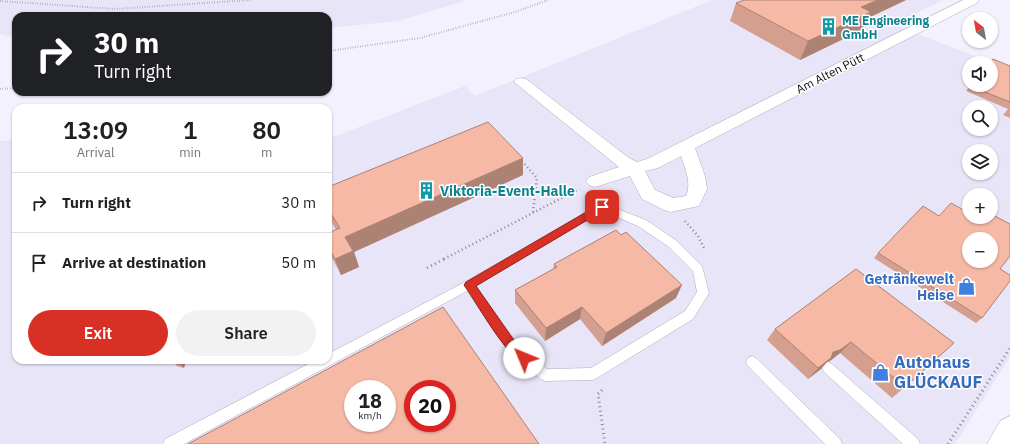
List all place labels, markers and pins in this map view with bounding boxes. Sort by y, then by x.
place label: ME Engineering GmbH [842,13,930,42]
building icon: ME Engineering GmbH [819,17,839,37]
building icon: Viktoria-Event-Halle [417,181,437,201]
place label: Viktoria-Event-Halle [440,182,575,200]
pin [585,190,619,224]
place label: Getränkewelt Heise [864,270,954,304]
shop icon: Getränkewelt Heise [957,277,977,297]
place label: Autohaus GLÜCKAUF [894,351,982,393]
shop icon: Autohaus GLÜCKAUF [871,362,891,382]

